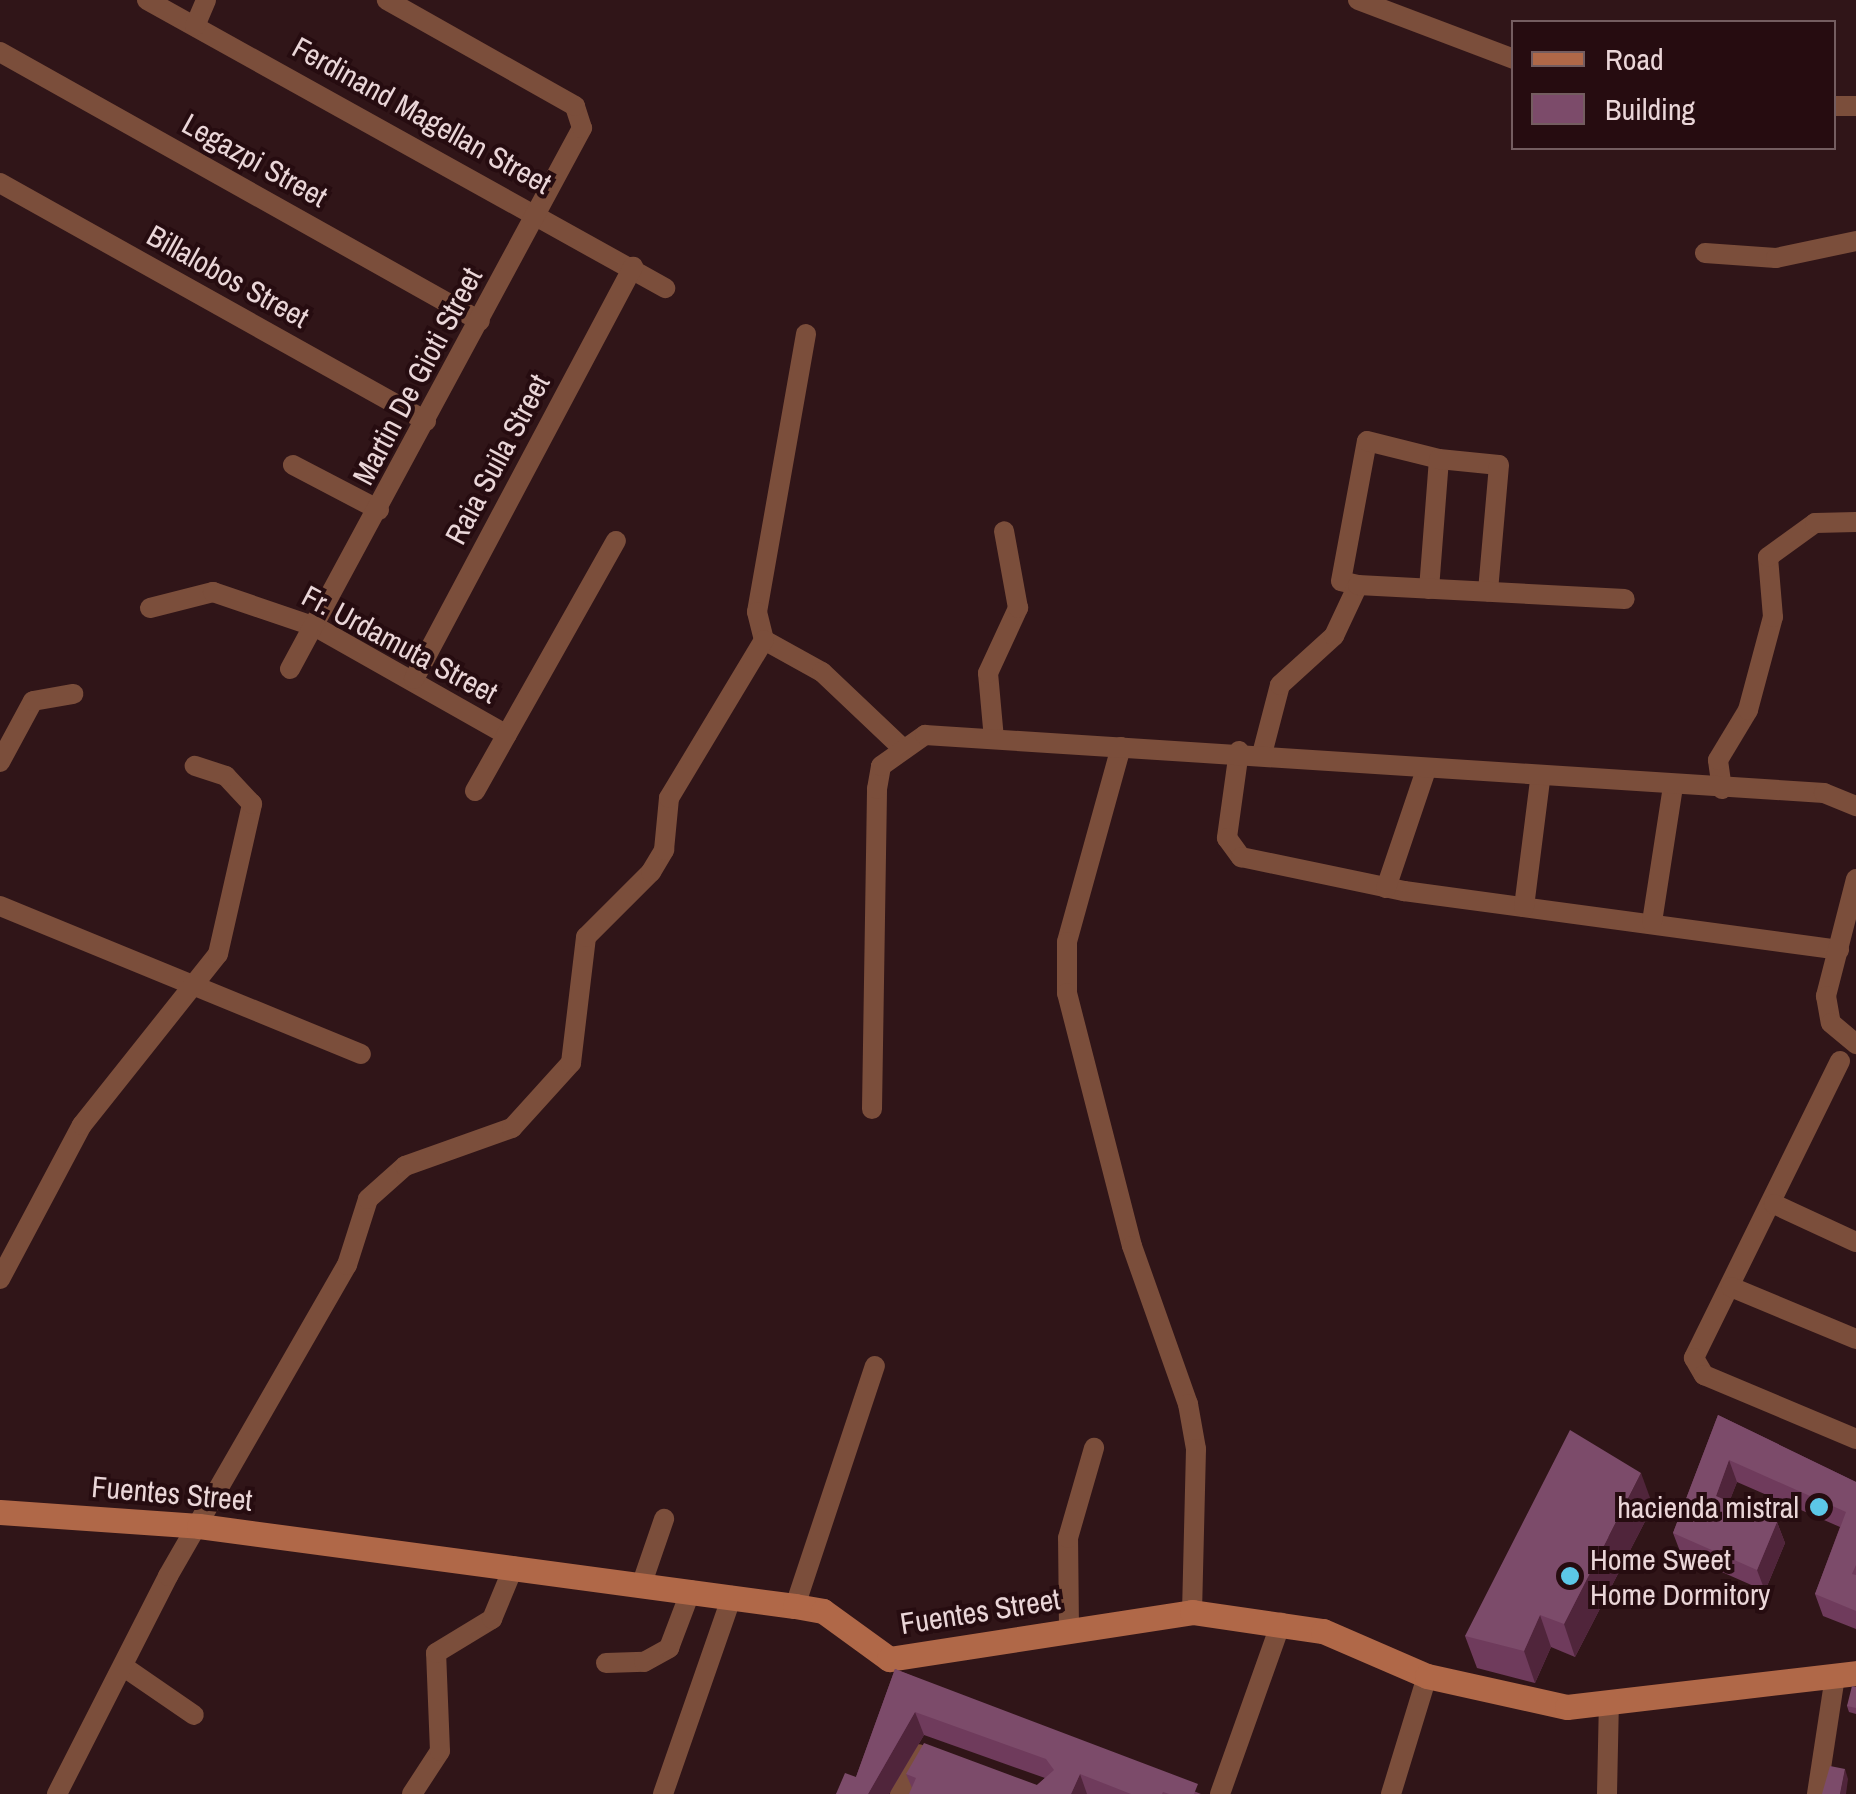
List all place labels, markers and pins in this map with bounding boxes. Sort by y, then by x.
place label: hacienda mistral [1617,1489,1799,1525]
marker: hacienda mistral [1808,1496,1830,1518]
place label: Home Sweet Home Dormitory [1590,1541,1770,1612]
marker: Home Sweet Home Dormitory [1559,1565,1581,1587]

